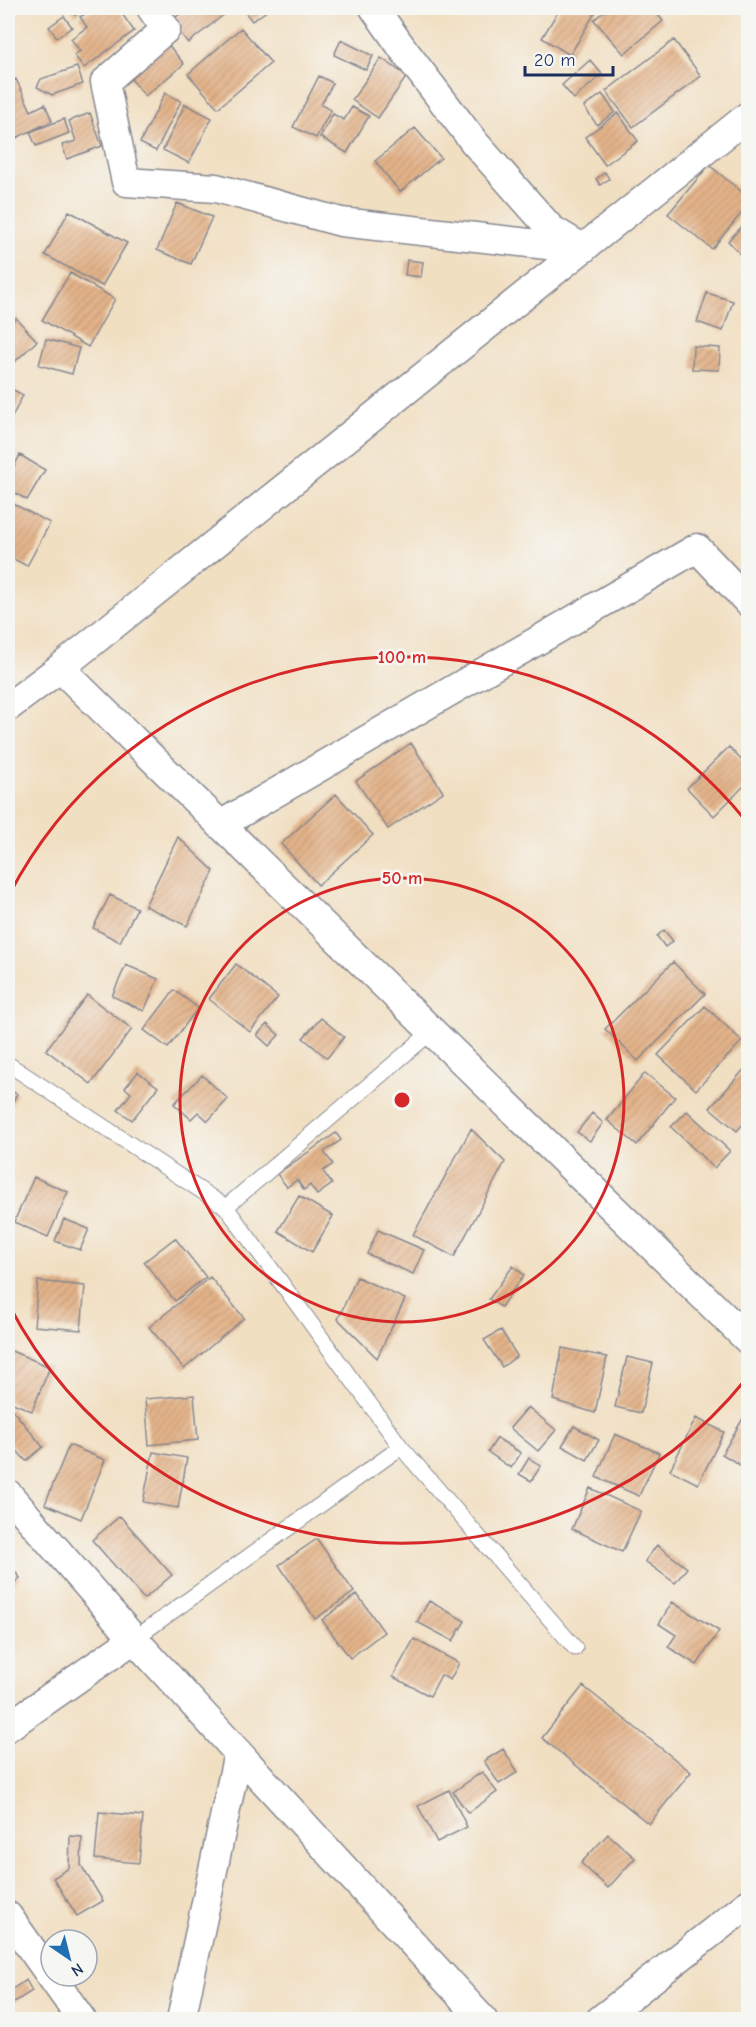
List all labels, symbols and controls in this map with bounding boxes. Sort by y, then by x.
scale bar [525,39,614,77]
text: 20 m [534,50,575,71]
text: 100 m [378,647,426,668]
text: 50 m [382,868,422,889]
centre of rings [392,1090,412,1110]
north arrow [39,1928,99,1988]
text: N [68,1959,86,1980]

